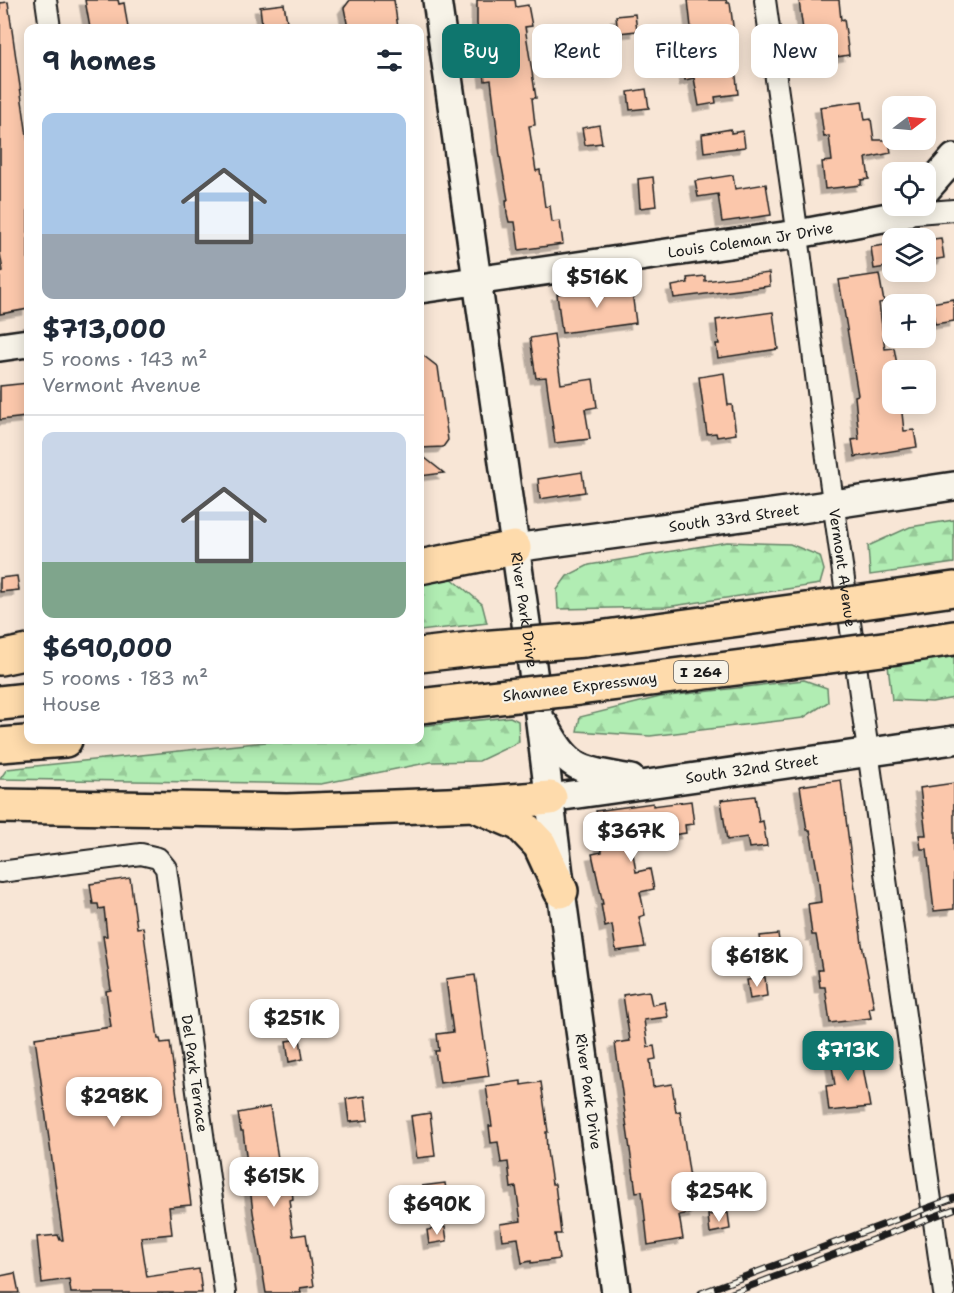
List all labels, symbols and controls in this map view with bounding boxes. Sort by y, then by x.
chip: Buy [442,24,520,78]
chip: Rent [532,24,622,78]
chip: Filters [634,24,739,78]
chip: New [751,24,838,78]
text: 9 homes [42,43,156,78]
icon: filters [373,44,406,77]
north arrow [882,96,936,150]
map controls [882,96,936,414]
icon: home [170,152,278,260]
button: locate [882,162,936,216]
street label: Louis Coleman Jr Drive [666,218,835,263]
button: layers [882,228,936,282]
pin: $516K [555,258,639,309]
text: $516K [566,264,628,290]
button: + [882,294,936,348]
text: $713,000 [42,311,166,346]
text: 5 rooms · 143 m² [42,346,207,372]
button: − [882,360,936,414]
text: Vermont Avenue [42,372,201,398]
icon: home [170,471,278,579]
street label: South 33rd Street [667,499,801,537]
street label: Vermont Avenue [824,507,861,628]
street label: River Park Drive [506,551,542,669]
text: $690,000 [42,630,173,665]
road number: I 264 [674,661,728,683]
text: 5 rooms · 183 m² [42,665,208,691]
street label: Shawnee Expressway [502,668,658,706]
text: House [42,691,101,717]
street label: South 32nd Street [684,750,820,788]
pin: $367K [589,812,673,863]
text: $367K [597,818,665,844]
pin: $618K [715,937,799,988]
text: $618K [726,943,788,969]
pin: $251K [252,999,336,1050]
text: $251K [263,1005,325,1031]
street label: Del Park Terrace [176,1013,213,1134]
pin: $713K [806,1031,890,1082]
street label: River Park Drive [571,1032,606,1151]
text: $713K [817,1037,879,1063]
pin: $298K [72,1077,156,1128]
text: $298K [80,1083,148,1109]
pin: $615K [232,1157,316,1208]
text: $615K [243,1163,305,1189]
pin: $254K [677,1172,761,1223]
text: $254K [685,1178,753,1204]
pin: $690K [395,1185,479,1236]
text: $690K [403,1191,471,1217]

